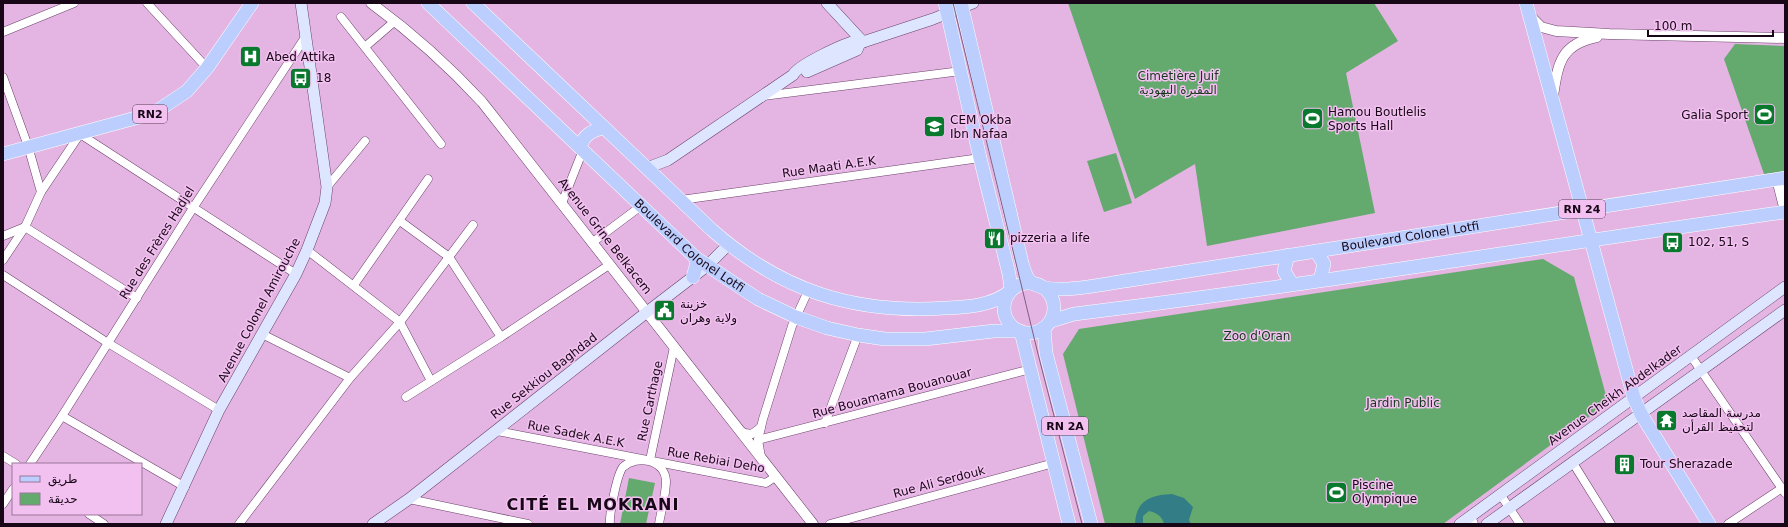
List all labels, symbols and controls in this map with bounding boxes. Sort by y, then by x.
scale bar [1648,12,1773,38]
text: 100 m [1654,19,1692,33]
hospital icon: Abed Attika [238,44,264,70]
place label: Abed Attika [266,50,335,64]
bus stop icon: 18 [287,65,313,91]
park label: Cimetière Juif المقبرة اليهودية [1138,69,1219,98]
place label: 18 [316,71,331,85]
sports icon: Galia Sport [1751,102,1777,128]
road number: RN2 [133,105,167,123]
place label: Hamou Boutlelis Sports Hall [1328,105,1426,133]
sports icon: Hamou Boutlelis Sports Hall [1300,106,1326,132]
place label: Galia Sport [1681,108,1748,122]
place label: CEM Okba Ibn Nafaa [950,113,1012,141]
school or university icon: CEM Okba Ibn Nafaa [922,114,948,140]
street label: Rue Maati A.E.K [781,153,878,181]
street label: Avenue Grine Belkacem [555,175,655,297]
street label: Rue des Frères Hadjel [117,184,197,302]
street label: Boulevard Colonel Lotfi [631,196,747,295]
road number: RN 24 [1559,200,1605,218]
street label: Boulevard Colonel Lotfi [1340,219,1480,254]
restaurant icon: pizzeria a life [981,225,1007,251]
bus stop icon: 102, 51, S [1660,229,1686,255]
place label: pizzeria a life [1010,231,1090,245]
street label: Avenue Colonel Amirouche [215,235,303,385]
place label: 102, 51, S [1688,235,1749,249]
place label: خزينة ولاية وهران [680,297,737,326]
public building icon: خزينة ولاية وهران [652,298,678,324]
park label: Zoo d'Oran [1224,329,1290,343]
street label: Rue Sekkiou Baghdad [488,330,600,422]
street label: Avenue Cheikh Abdelkader [1545,342,1685,448]
street label: Rue Carthage [635,359,665,443]
street label: Rue Bouamama Bouanouar [811,365,973,421]
park label: Jardin Public [1365,396,1440,410]
place label: مدرسة المقاصد لتحفيظ القرأن [1682,406,1761,435]
temple icon: مدرسة المقاصد لتحفيظ القرأن [1653,407,1679,433]
road number: RN 2A [1042,417,1088,435]
street label: Rue Sadek A.E.K [526,418,627,450]
street label: Rue Rebiai Deho [666,445,766,475]
building icon: Tour Sherazade [1611,451,1637,477]
place label: Tour Sherazade [1639,457,1733,471]
legend [12,463,142,515]
street label: Rue Ali Serdouk [892,463,987,501]
text: طريق [48,472,78,487]
place label: Piscine Olympique [1352,478,1417,506]
sports icon: Piscine Olympique [1324,479,1350,505]
text: حديقة [48,492,78,506]
district label: CITÉ EL MOKRANI [507,495,679,514]

